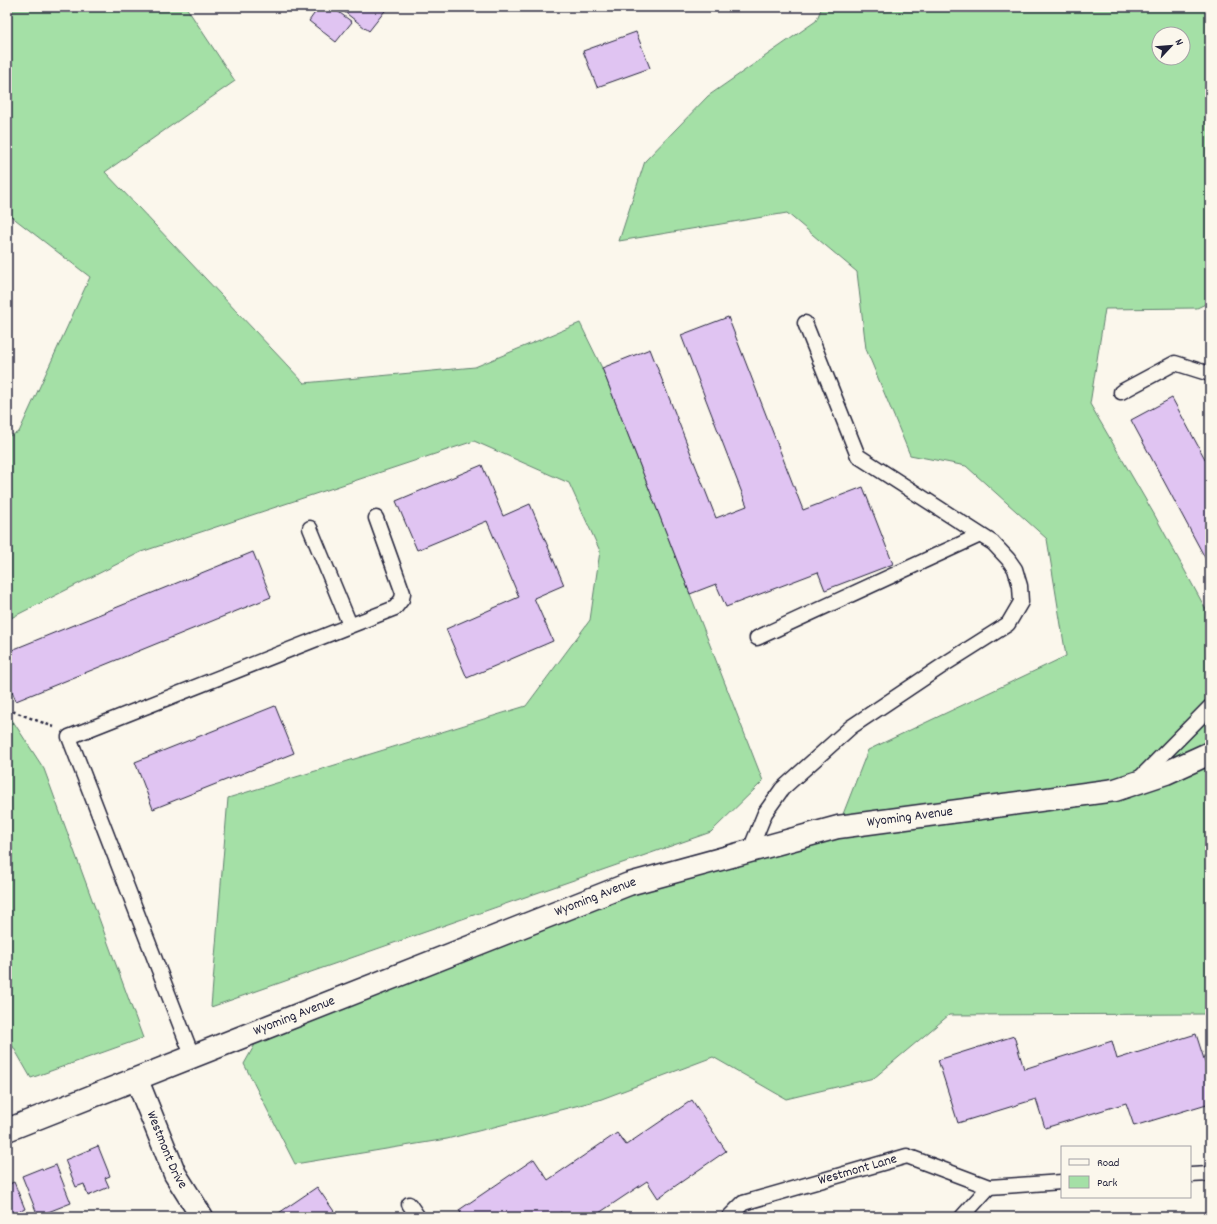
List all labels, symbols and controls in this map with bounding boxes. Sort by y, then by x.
north arrow [1151,26,1191,66]
text: N [1170,37,1187,49]
street label: Wyoming Avenue [866,802,954,833]
street label: Wyoming Avenue [552,872,639,922]
street label: Wyoming Avenue [251,991,338,1042]
street label: Westmont Drive [141,1108,192,1193]
legend [1061,1146,1191,1198]
street label: Westmont Lane [816,1149,899,1191]
text: Road [1097,1155,1119,1172]
text: Park [1097,1175,1118,1192]

